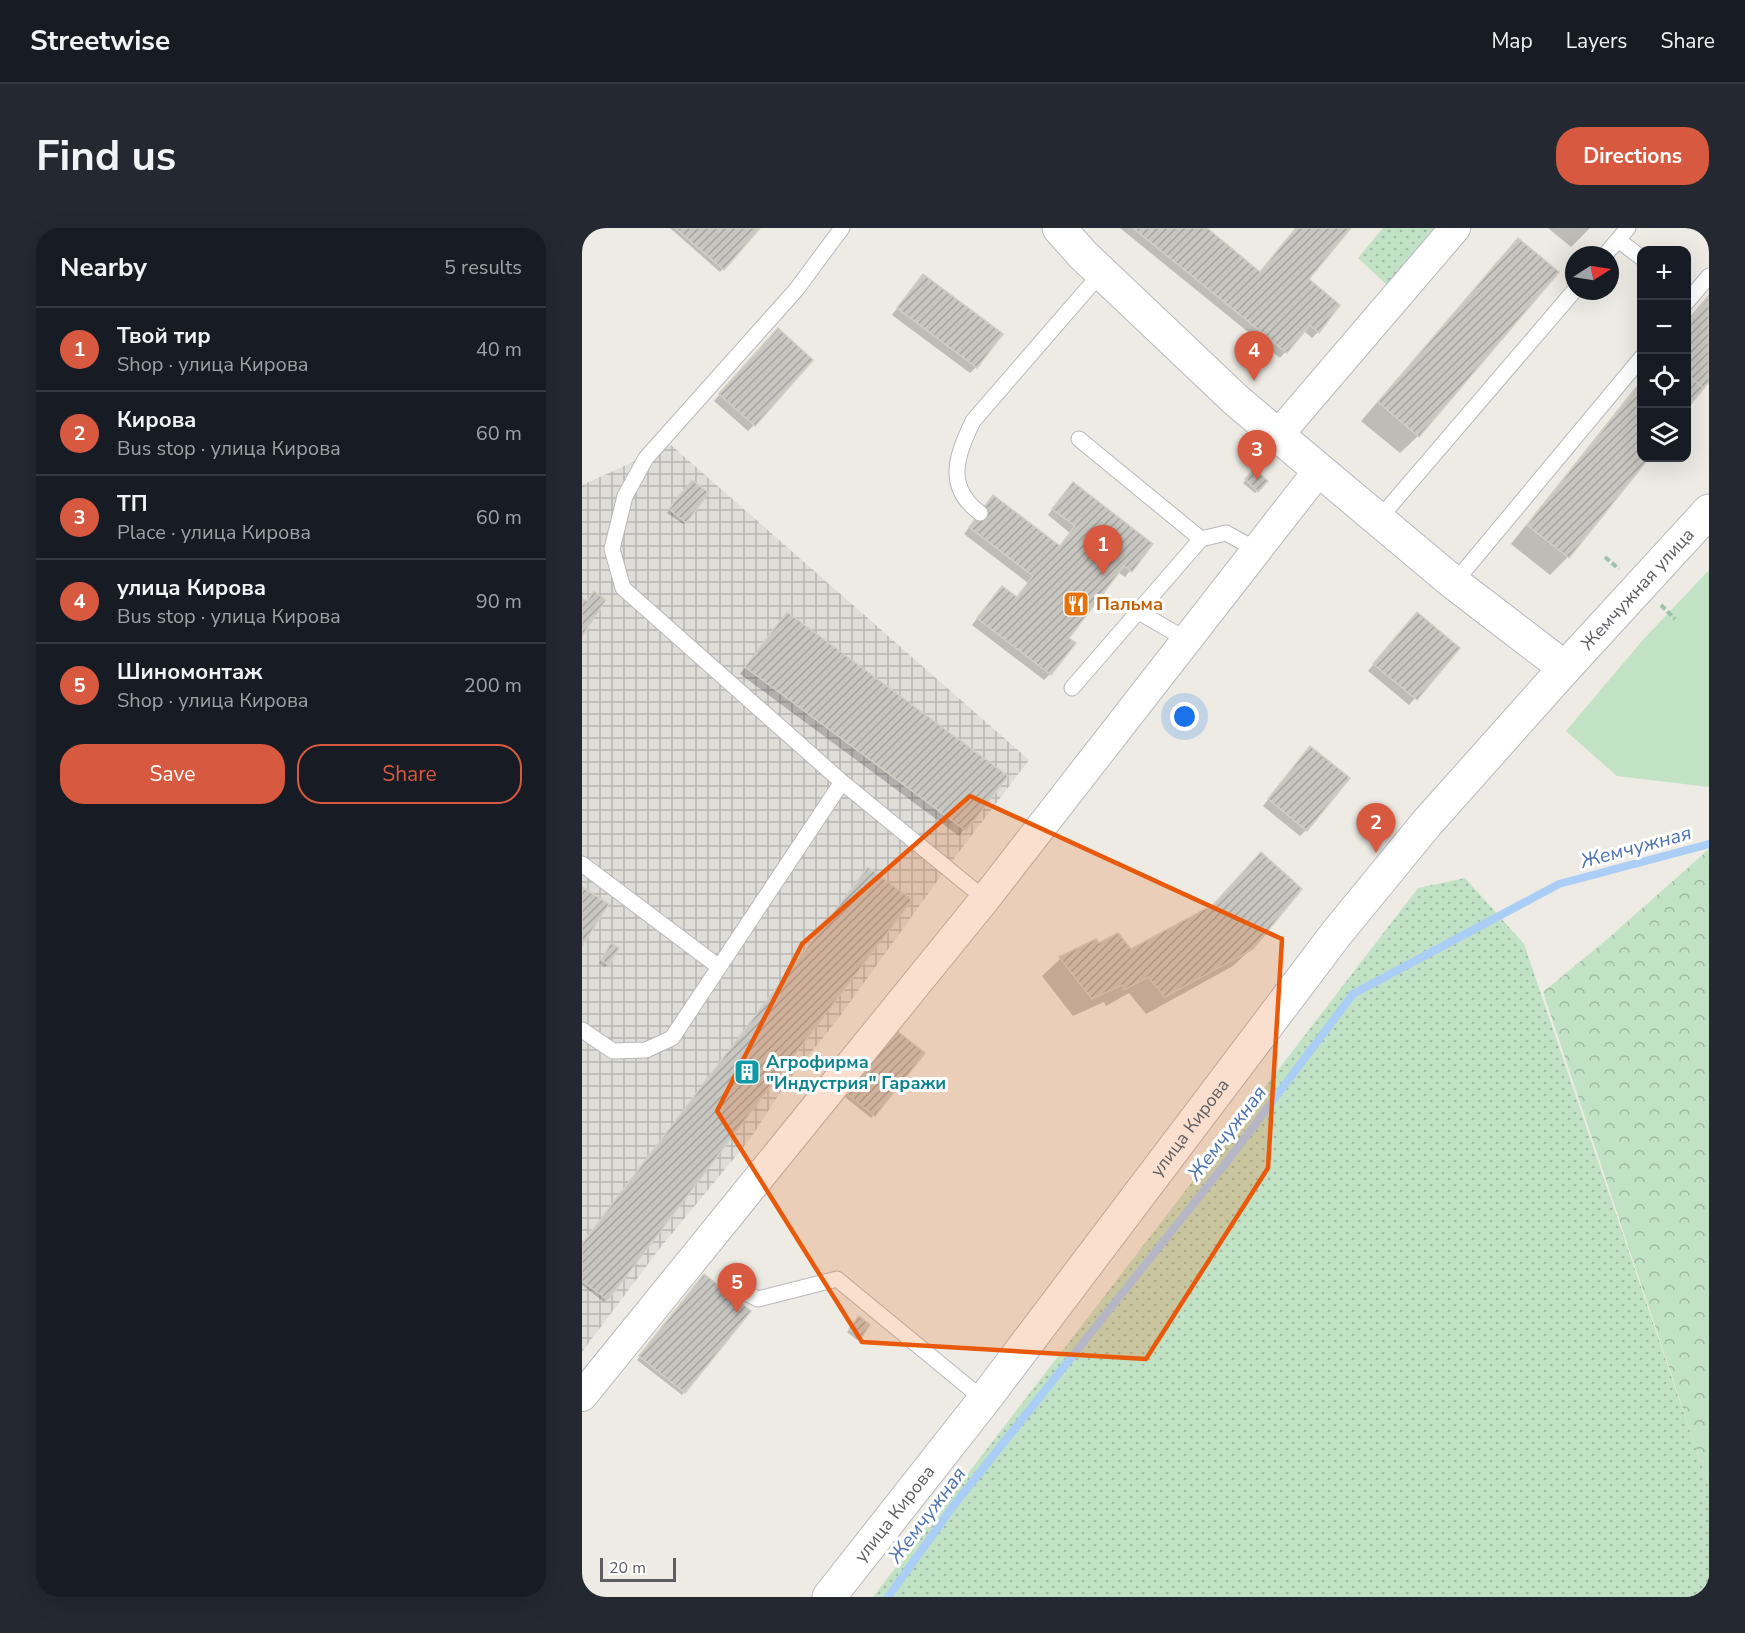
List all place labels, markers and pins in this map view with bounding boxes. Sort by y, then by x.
pin: 4 [1234,332,1274,381]
pin: 3 [1238,430,1276,480]
pin: 1 [1084,526,1122,575]
restaurant icon: Пальма [1061,589,1091,619]
place label: Пальма [1096,592,1163,616]
pin: 2 [1356,804,1396,853]
place label: Агрофирма "Индустрия" Гаражи [766,1050,946,1095]
building icon: Агрофирма "Индустрия" Гаражи [732,1057,762,1087]
pin: 5 [718,1264,756,1313]

